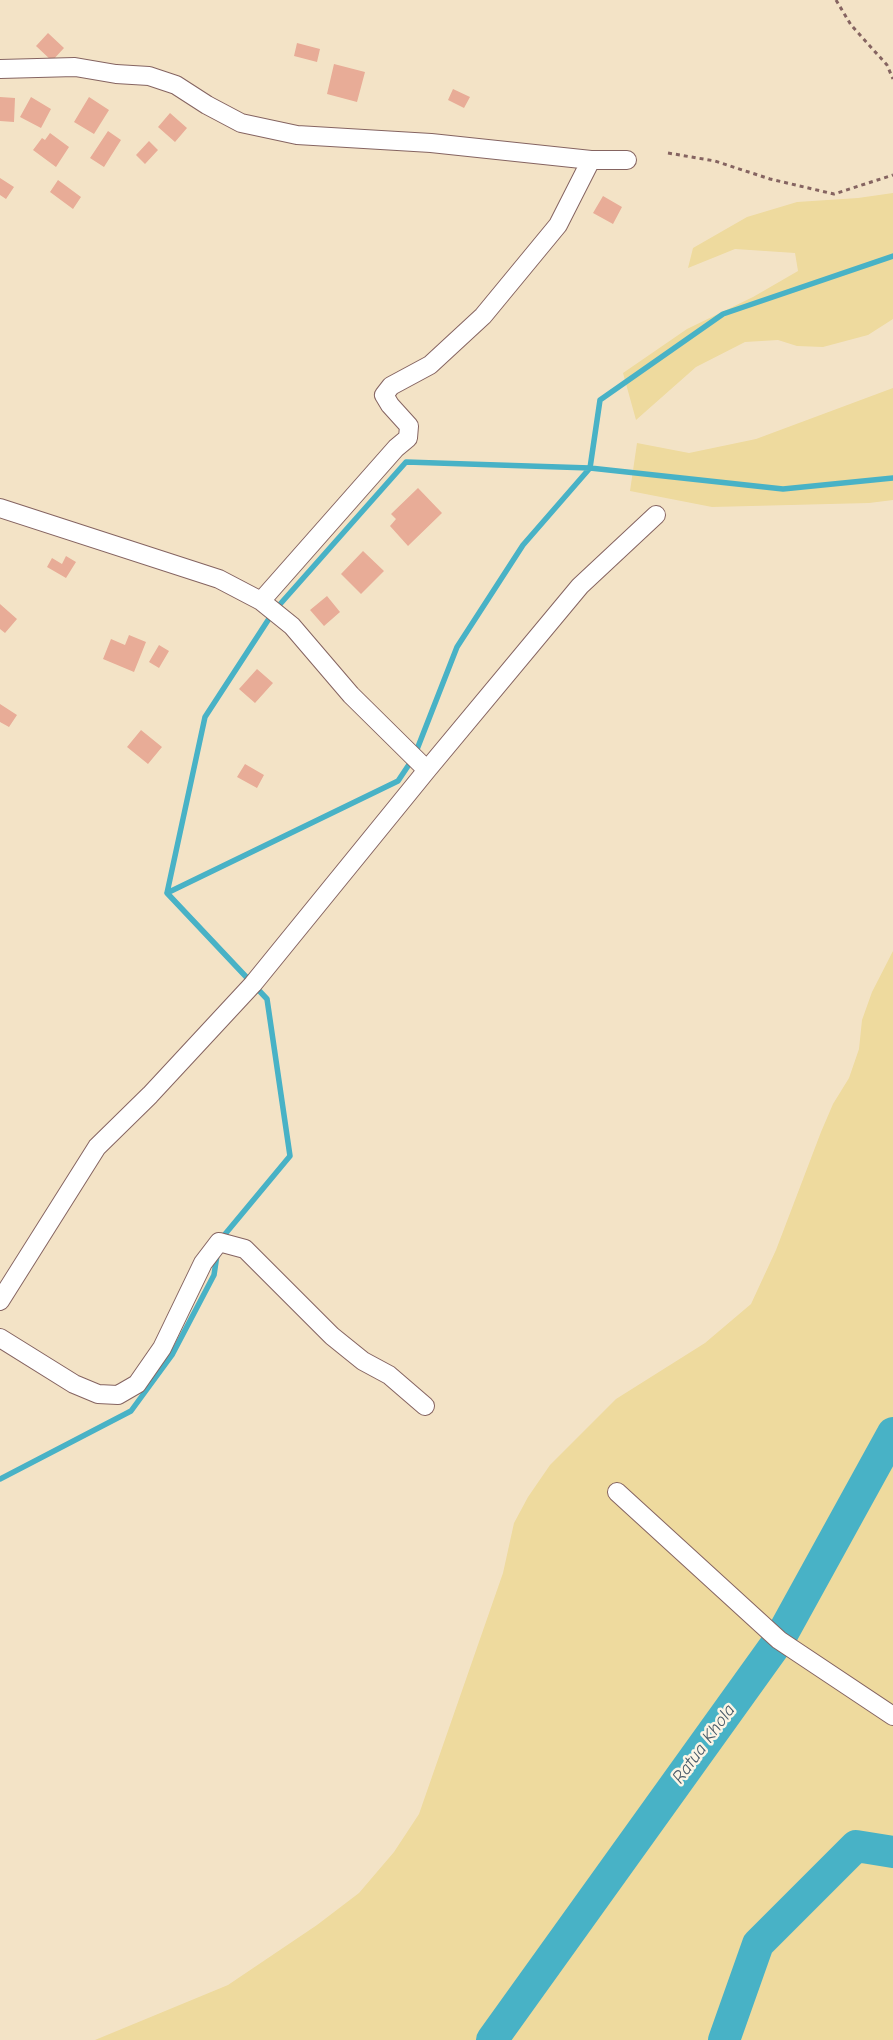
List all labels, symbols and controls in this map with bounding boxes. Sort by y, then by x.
water label: Ratua Khola [668,1700,740,1788]

